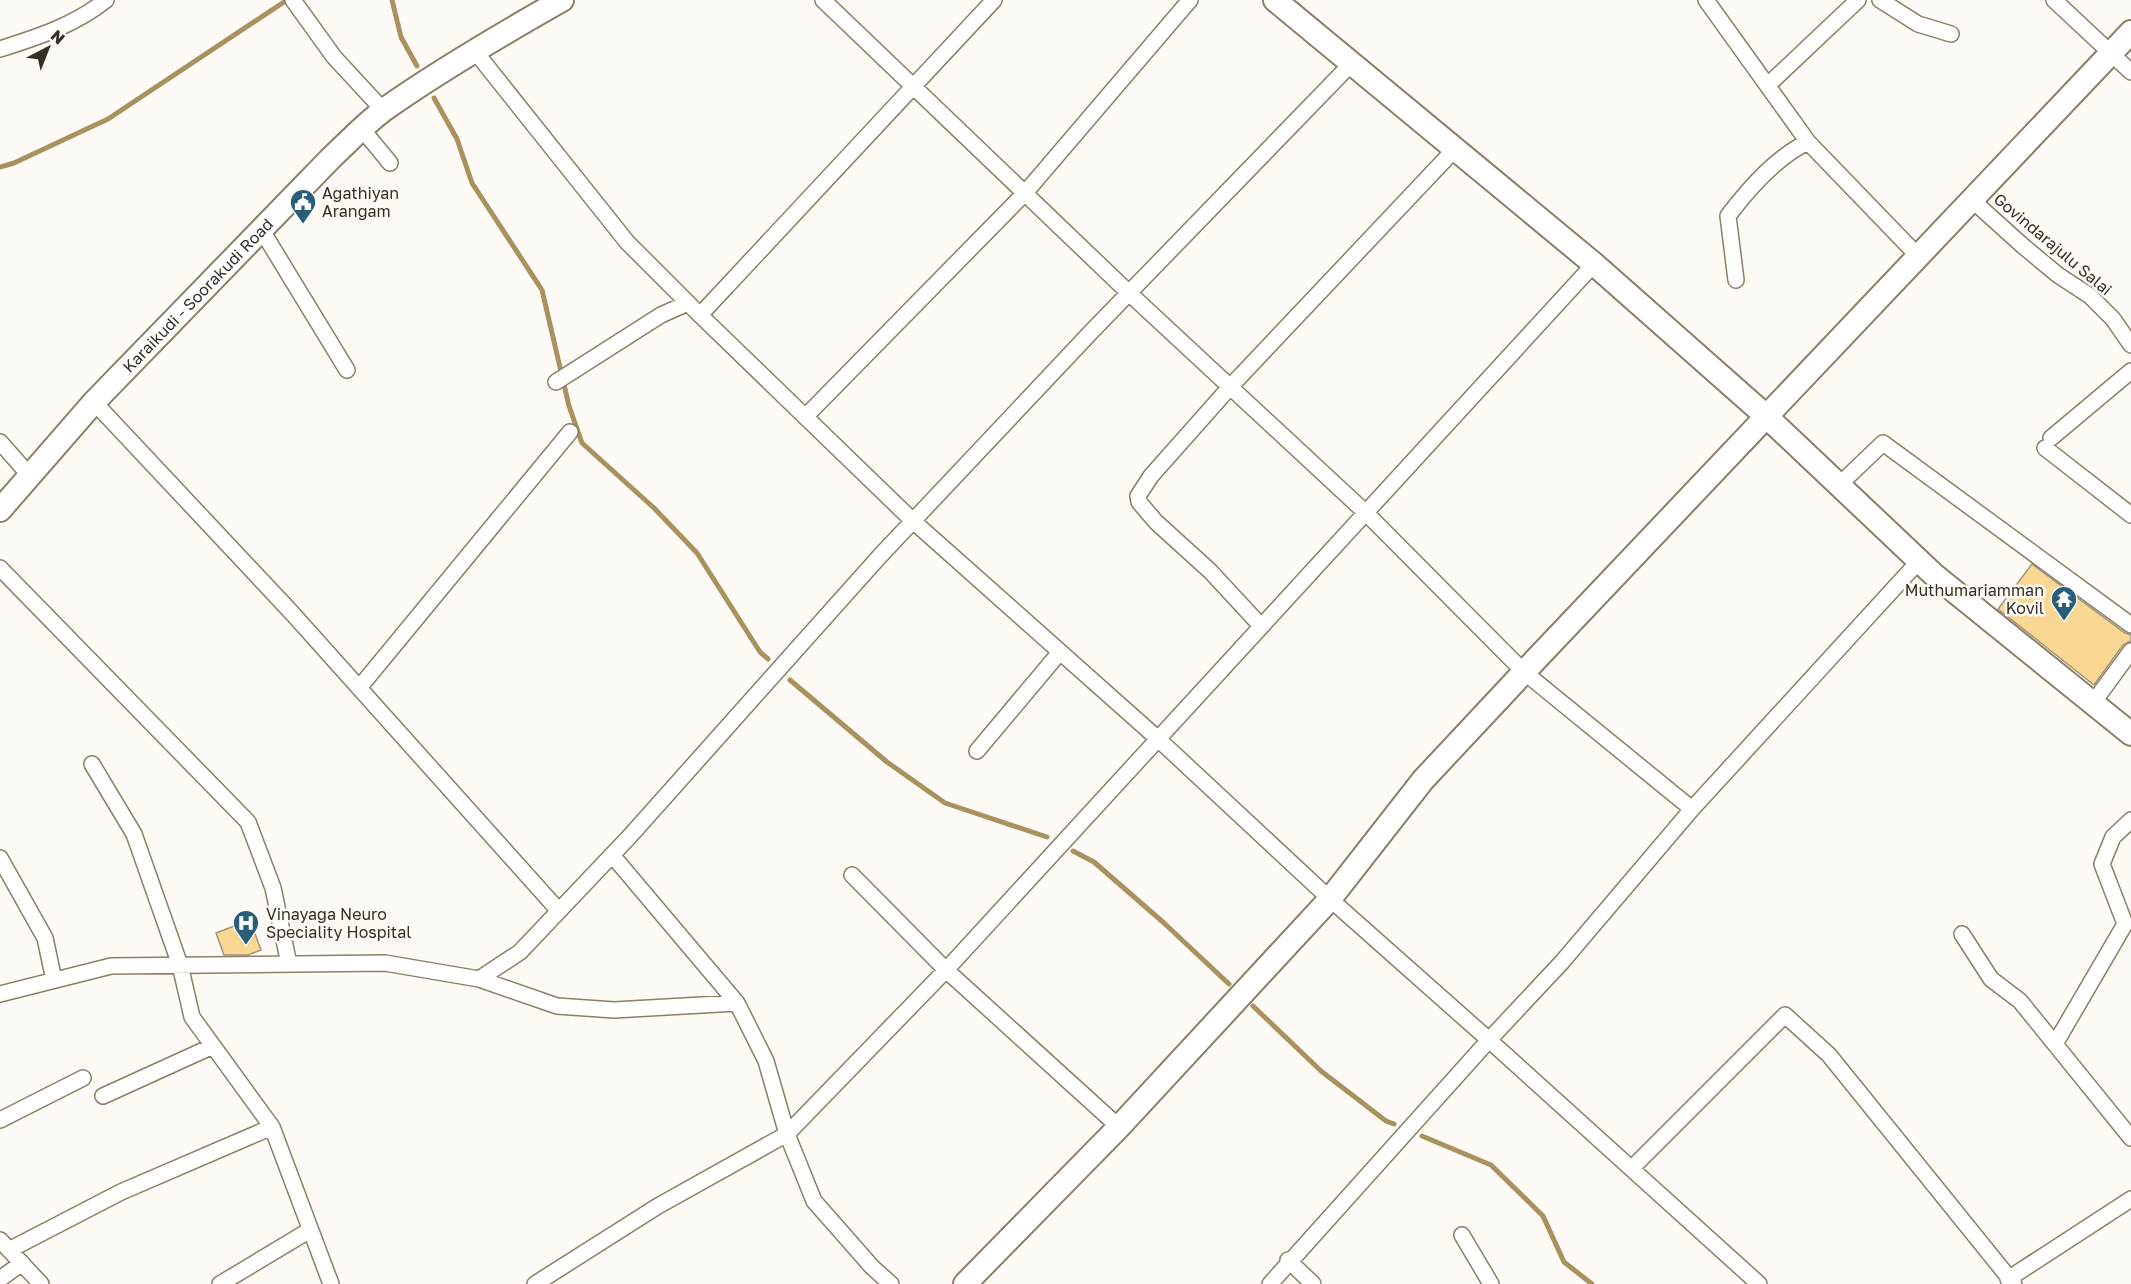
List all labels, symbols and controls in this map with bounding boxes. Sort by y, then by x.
north arrow [18,18,78,78]
text: N [47,25,69,48]
place label: Agathiyan Arangam [322,183,399,221]
public building icon: Agathiyan Arangam [288,187,318,225]
street label: Govindarajulu Salai [1990,189,2116,299]
street label: Karaikudi - Soorakudi Road [118,214,277,376]
place label: Muthumariamman Kovil [1905,580,2044,618]
temple icon: Muthumariamman Kovil [2049,584,2079,622]
place label: Vinayaga Neuro Speciality Hospital [266,904,411,942]
hospital icon: Vinayaga Neuro Speciality Hospital [231,908,261,946]

